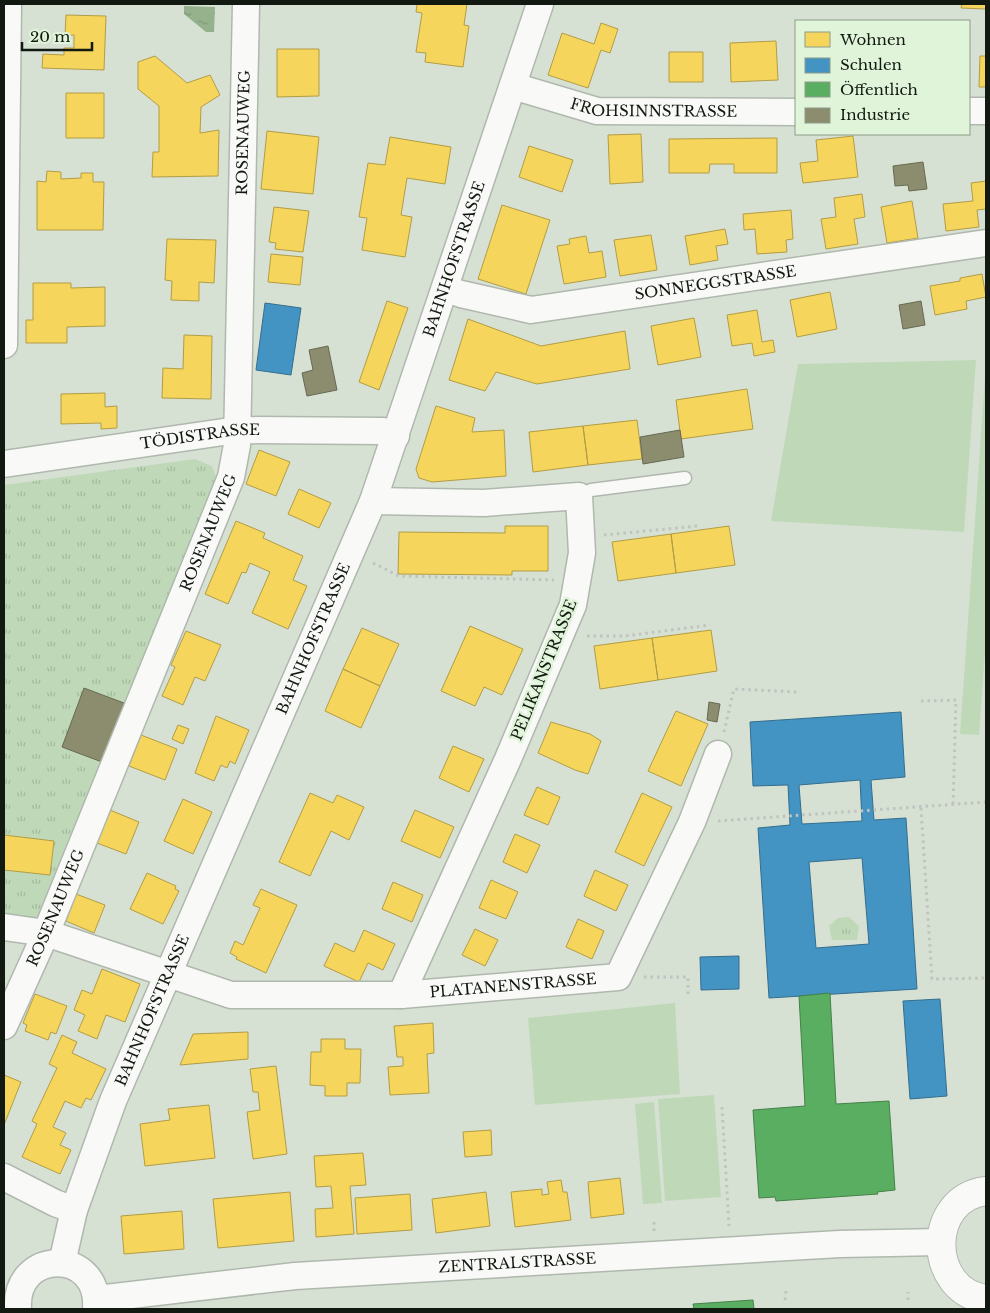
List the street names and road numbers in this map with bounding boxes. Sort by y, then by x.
street label: ROSENAUWEG [232,70,254,196]
street label: FROHSINNSTRASSE [568,94,737,121]
street label: BAHNHOFSTRASSE [419,179,489,340]
street label: SONNEGGSTRASSE [633,261,797,304]
street label: TÖDISTRASSE [139,420,260,453]
street label: ROSENAUWEG [176,471,240,594]
street label: BAHNHOFSTRASSE [272,560,354,717]
street label: PELIKANSTRASSE [507,596,581,743]
street label: ROSENAUWEG [22,846,88,969]
street label: BAHNHOFSTRASSE [111,931,193,1089]
street label: PLATANENSTRASSE [429,969,597,1002]
street label: ZENTRALSTRASSE [438,1248,597,1277]

